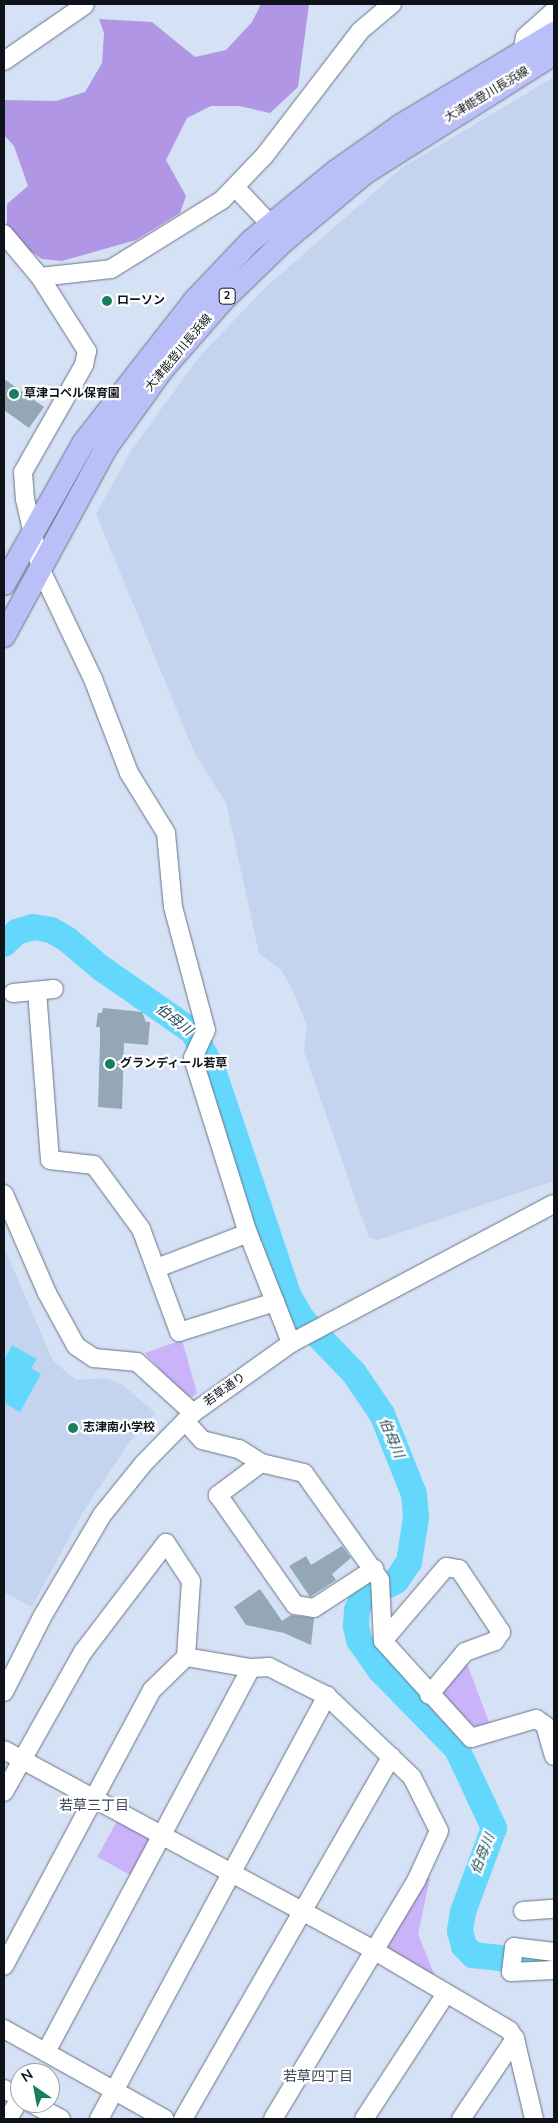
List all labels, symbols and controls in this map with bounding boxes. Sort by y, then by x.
street label: 大津能登川長浜線 [442,64,532,126]
road number: 2 [218,288,236,304]
place label: ローソン [117,294,165,308]
marker: ローソン [101,295,113,307]
street label: 大津能登川長浜線 [143,312,215,394]
place label: 草津コペル保育園 [24,387,120,401]
marker: 草津コペル保育園 [8,388,20,400]
water label: 伯母川 [152,1000,196,1040]
place label: グランディール若草 [120,1057,228,1071]
marker: グランディール若草 [104,1058,116,1070]
street label: 若草通り [201,1370,249,1410]
water label: 伯母川 [375,1415,407,1461]
place label: 志津南小学校 [83,1421,155,1435]
marker: 志津南小学校 [67,1422,79,1434]
district label: 若草三丁目 [59,1798,129,1814]
water label: 伯母川 [467,1831,499,1877]
north arrow [10,2063,60,2113]
text: N [18,2065,37,2087]
district label: 若草四丁目 [283,2069,353,2085]

